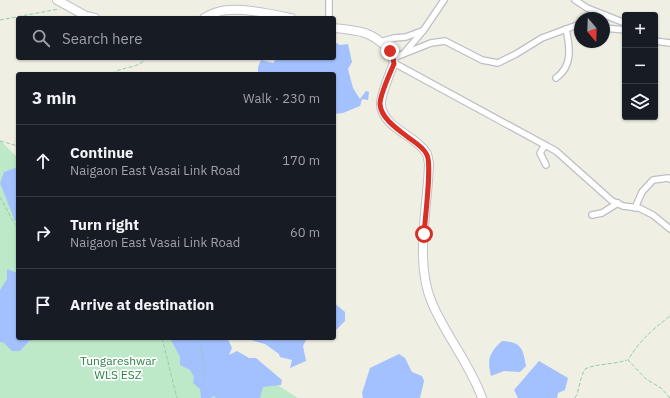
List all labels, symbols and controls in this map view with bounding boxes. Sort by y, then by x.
north arrow [574,12,610,48]
map controls [622,12,658,120]
button: + [622,12,658,48]
search box [16,16,336,60]
icon: search [30,27,52,49]
text: Search here [62,29,142,48]
route end [381,42,399,60]
button: − [622,48,658,84]
button: layers [622,84,658,120]
text: 3 min [32,87,76,109]
text: Walk · 230 m [243,90,320,107]
text: Continue [70,143,134,162]
icon: ahead [32,150,54,172]
text: 170 m [282,152,320,169]
text: Naigaon East Vasai Link Road [70,162,240,179]
text: Turn right [70,215,139,234]
icon: right [32,222,54,244]
text: 60 m [290,224,320,241]
route start [415,225,433,243]
text: Naigaon East Vasai Link Road [70,234,240,251]
icon: arrive [32,294,54,316]
text: Arrive at destination [70,295,214,314]
park label: Tungareshwar WLS ESZ [80,353,157,382]

